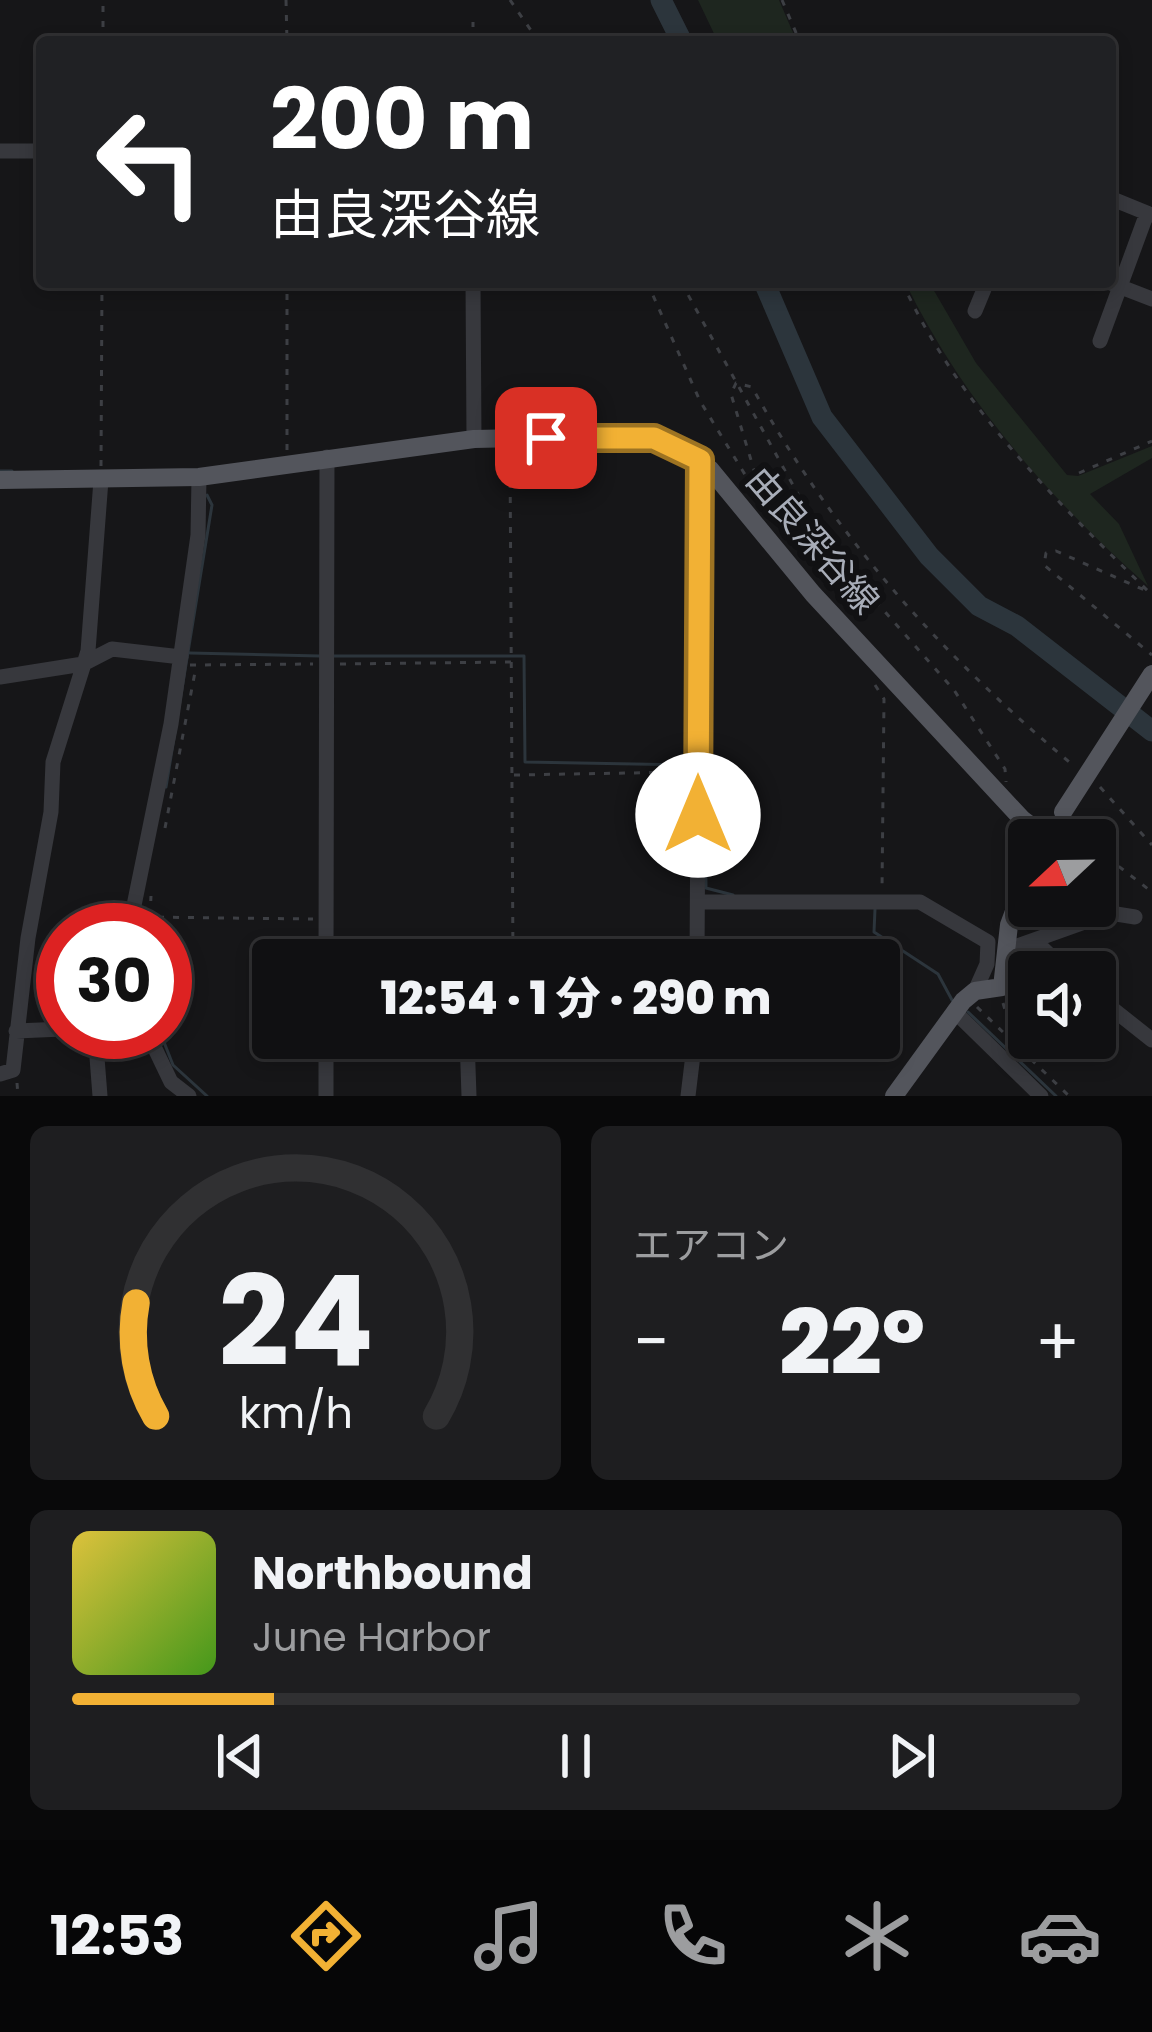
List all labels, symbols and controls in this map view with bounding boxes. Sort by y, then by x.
text: 200 m [270,61,534,178]
icon: left [72,84,228,240]
text: 由良深谷線 [270,177,540,253]
pin [495,387,597,489]
icon: arrive [513,405,579,471]
street label: 由良深谷線 [734,456,891,625]
position arrow [635,752,761,878]
north arrow [1008,819,1116,927]
map controls [1008,819,1116,1059]
speed limit sign: 30 [36,903,192,1059]
button: sound [1008,951,1116,1059]
text: 12:54 · 1 分 · 290 m [381,967,771,1030]
text: エアコン [633,1218,789,1273]
text: 24 [218,1234,373,1409]
text: 22° [779,1279,925,1406]
text: − [633,1296,669,1388]
text: + [1035,1296,1080,1388]
text: km/h [238,1383,353,1443]
text: Northbound [252,1542,533,1605]
text: June Harbor [252,1610,491,1665]
icon: previous [207,1723,273,1789]
icon: pause [543,1723,609,1789]
icon: next [879,1723,945,1789]
icon: directions [284,1894,368,1978]
icon: music [467,1894,551,1978]
icon: phone [651,1894,735,1978]
icon: climate [835,1894,919,1978]
icon: car [1018,1894,1102,1978]
text: 12:53 [50,1898,184,1974]

